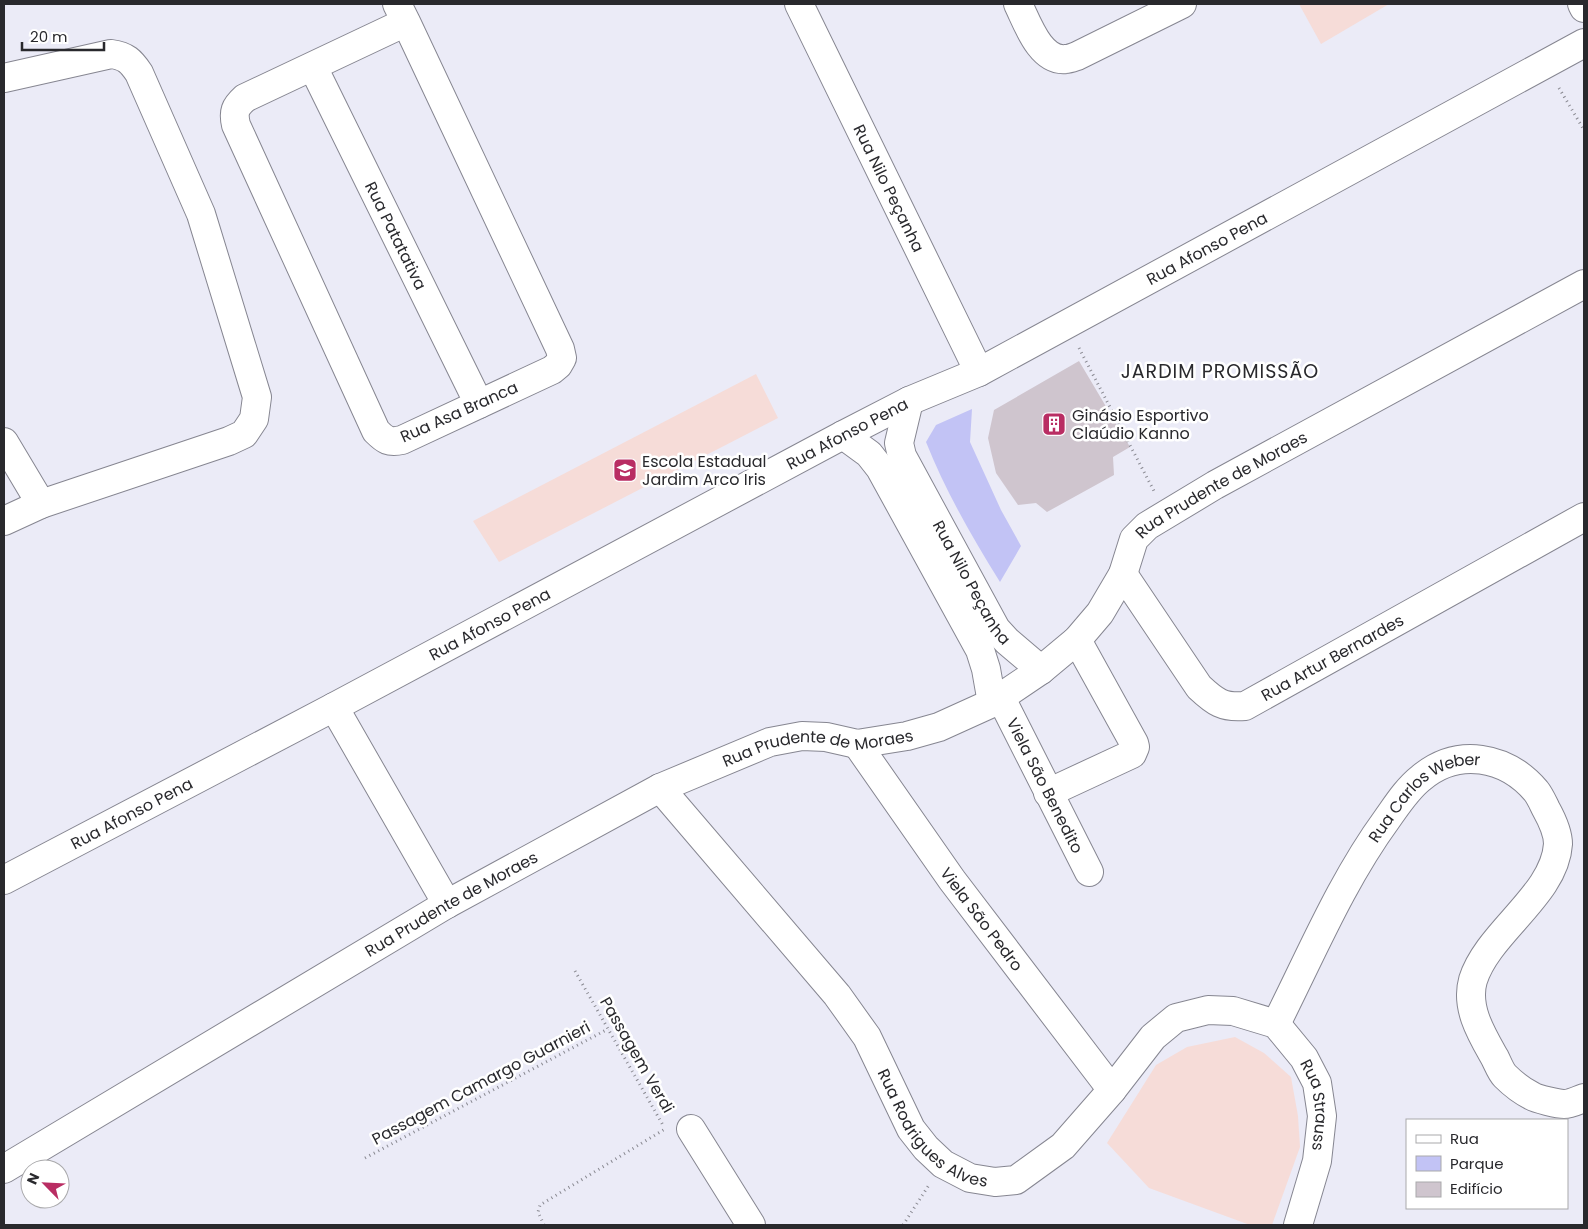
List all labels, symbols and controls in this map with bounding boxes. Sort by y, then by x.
scale bar [22,20,105,52]
text: 20 m [30,26,68,47]
street label: Rua Nilo Peçanha [848,120,930,256]
street label: Rua Patatativa [360,178,432,294]
street label: Rua Afonso Pena [1142,206,1271,290]
district label: JARDIM PROMISSÃO [1121,358,1319,385]
street label: Rua Asa Branca [396,376,522,448]
street label: Rua Afonso Pena [782,392,912,475]
place label: Ginásio Esportivo Claúdio Kanno [1072,404,1209,445]
building icon: Ginásio Esportivo Claúdio Kanno [1041,411,1067,437]
street label: Rua Prudente de Moraes [1130,425,1311,543]
place label: Escola Estadual Jardim Arco Iris [642,450,767,491]
school or university icon: Escola Estadual Jardim Arco Iris [612,457,638,483]
street label: Rua Nilo Peçanha [928,516,1016,650]
street label: Rua Afonso Pena [425,582,554,666]
street label: Rua Artur Bernardes [1257,608,1408,706]
street label: Viela São Benedito [1001,714,1089,857]
street label: Rua Prudente de Moraes [719,723,916,772]
street label: Rua Carlos Weber [1363,747,1481,847]
street label: Rua Afonso Pena [66,772,197,855]
street label: Rua Prudente de Moraes [360,845,542,962]
street label: Viela São Pedro [935,863,1029,976]
street label: Passagem Verdi [594,993,680,1117]
street label: Passagem Camargo Guarnieri [368,1015,594,1151]
street label: Rua Strauss [1295,1055,1334,1152]
street label: Rua Rodrigues Alves [872,1065,989,1192]
legend [1406,1119,1568,1209]
text: Rua [1450,1128,1479,1149]
text: Parque [1450,1153,1503,1174]
north arrow [20,1159,70,1209]
text: N [22,1170,44,1188]
text: Edifício [1450,1178,1503,1199]

